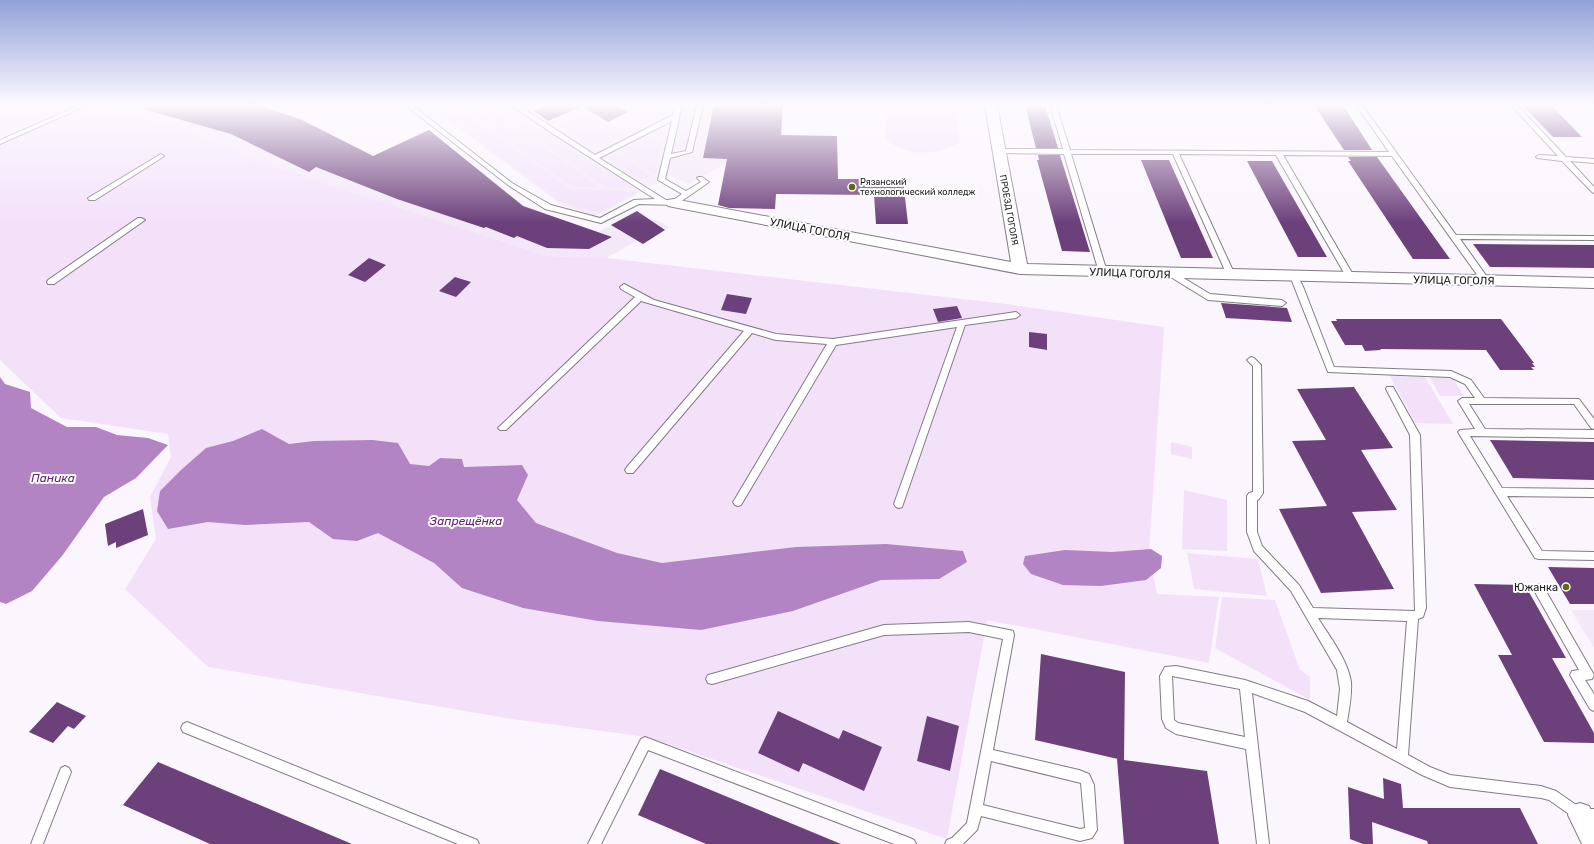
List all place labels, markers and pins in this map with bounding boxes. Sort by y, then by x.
place label: Рязанский технологический колледж [860,177,976,197]
marker: Рязанский технологический колледж [847,182,857,192]
place label: Южанка [1514,581,1558,594]
marker: Южанка [1561,582,1571,592]

